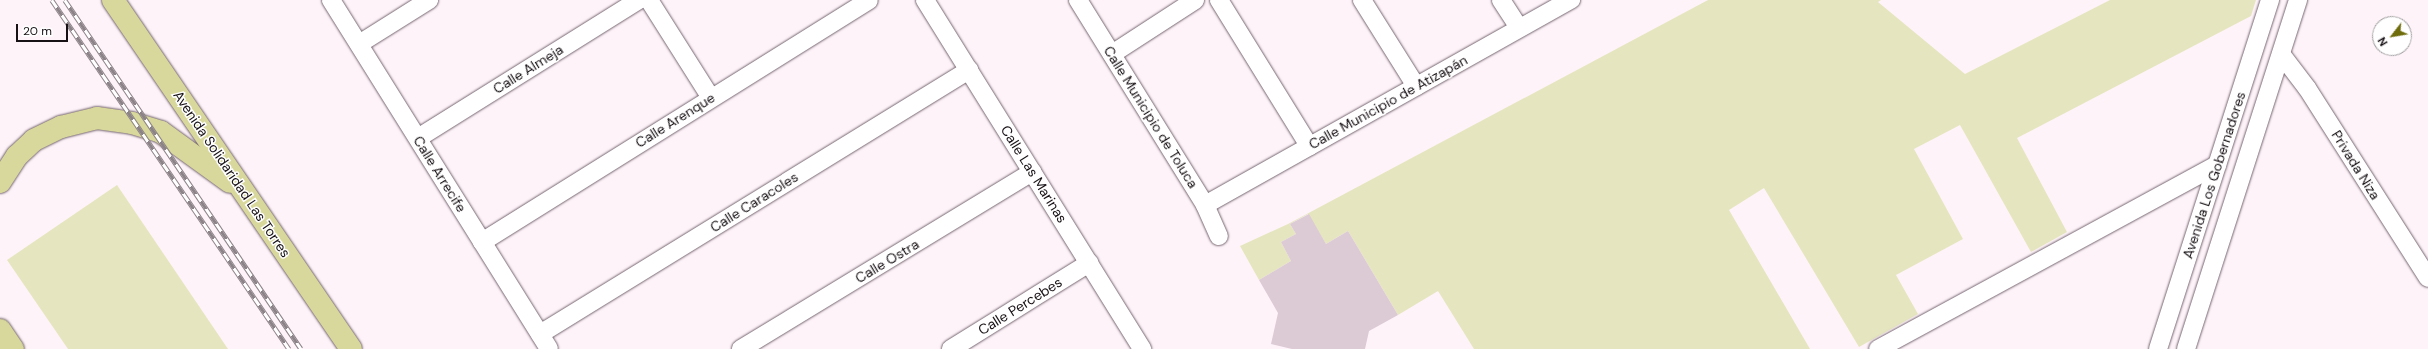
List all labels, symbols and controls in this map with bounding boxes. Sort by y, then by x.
scale bar [18,16,70,42]
north arrow [2372,16,2412,56]
text: 20 m [23,23,52,39]
text: N [2375,35,2391,49]
street label: Calle Almeja [490,41,566,97]
street label: Calle Municipio de Toluca [1100,43,1202,191]
street label: Calle Municipio de Atizapán [1306,51,1470,153]
street label: Avenida Solidaridad Las Torres [170,87,294,261]
street label: Calle Arenque [632,89,718,151]
street label: Avenida Los Gobernadores [2179,89,2249,261]
street label: Calle Las Marinas [997,122,1071,226]
street label: Privada Niza [2328,127,2384,203]
street label: Calle Arrecife [410,133,470,215]
street label: Calle Caracoles [707,168,801,236]
street label: Calle Ostra [852,235,922,287]
street label: Calle Percebes [975,273,1065,339]

